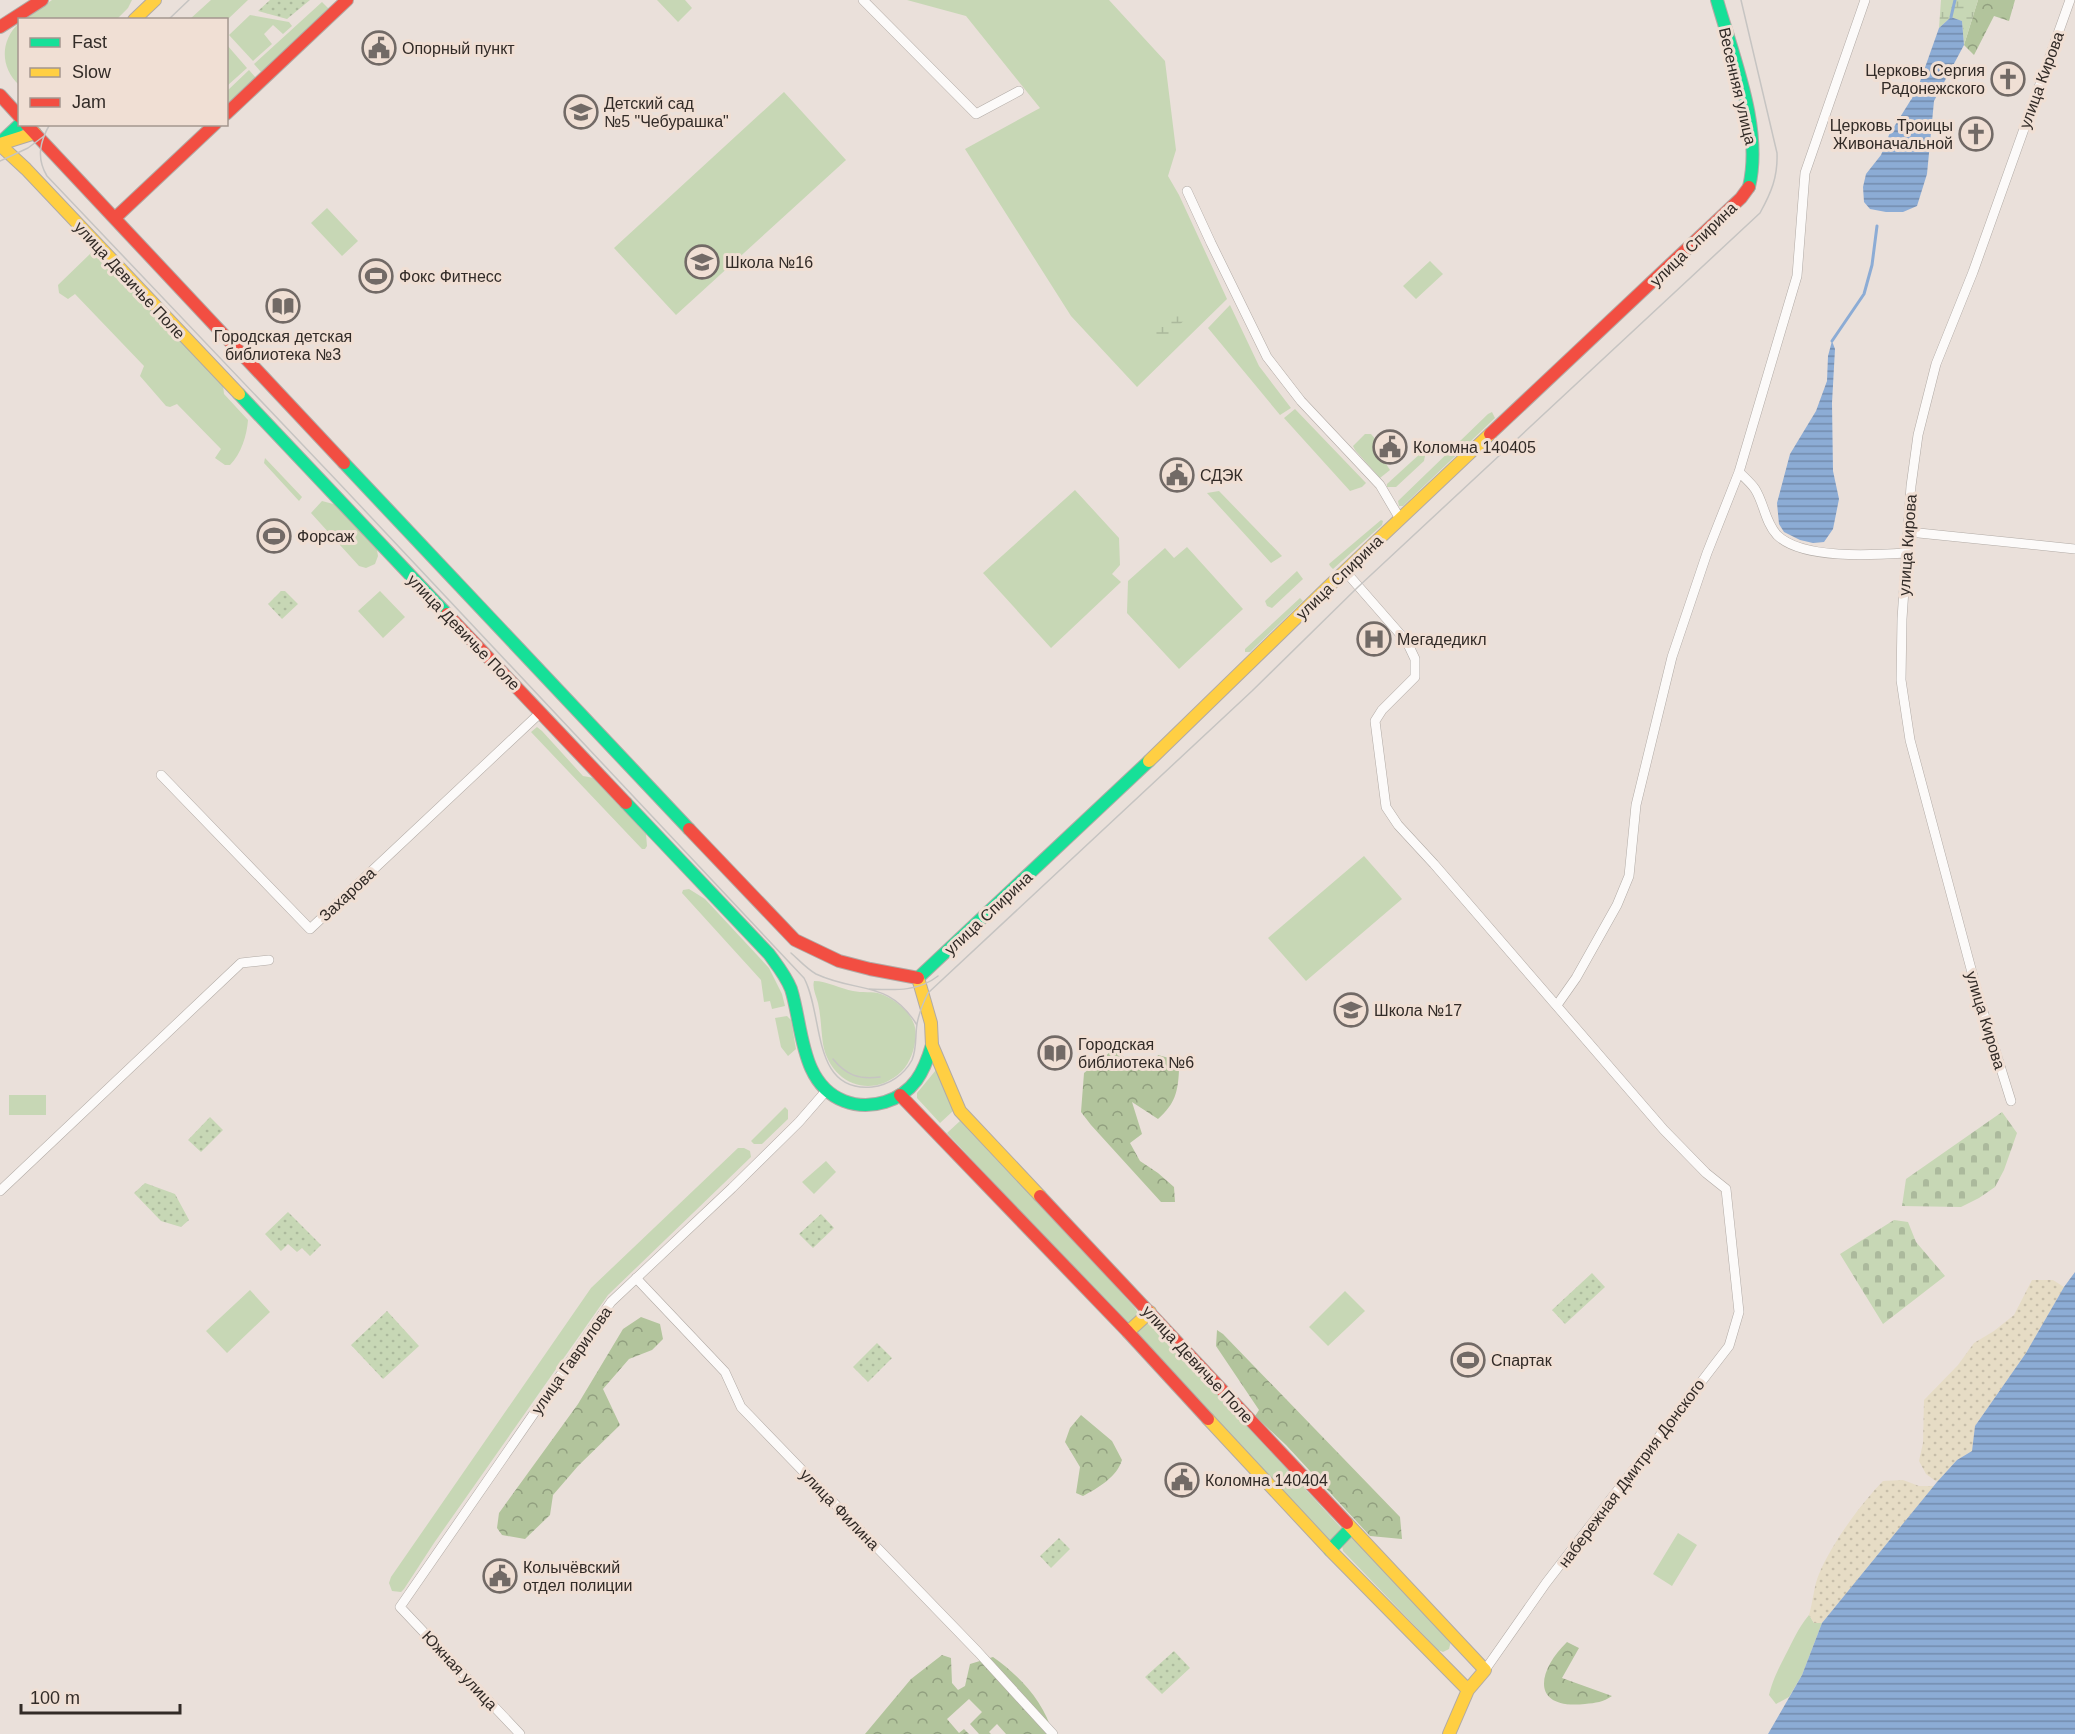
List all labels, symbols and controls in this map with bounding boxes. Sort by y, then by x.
legend [18,18,228,126]
street label: Весенняя улица [1716,26,1759,147]
street label: улица Кирова [2016,29,2067,131]
public building icon: Опорный пункт [361,30,397,66]
text: Fast [72,32,107,52]
place label: Опорный пункт [402,40,515,57]
church icon: Церковь Сергия Радонежского [1990,61,2026,97]
text: Slow [72,62,112,82]
place label: Церковь Сергия Радонежского [1865,62,1985,97]
text: Jam [72,92,106,112]
school or university icon: Детский сад №5 "Чебурашка" [563,94,599,130]
place label: Детский сад №5 "Чебурашка" [604,95,729,130]
church icon: Церковь Троицы Живоначальной [1958,116,1994,152]
place label: Церковь Троицы Живоначальной [1830,117,1953,152]
street label: улица Спирина [1647,199,1740,290]
street label: улица Девичье Поле [71,218,188,342]
school or university icon: Школа №16 [684,244,720,280]
place label: Школа №16 [725,254,813,271]
sports icon: Фокс Фитнесс [358,258,394,294]
place label: Фокс Фитнесс [399,268,502,285]
library icon: Городская детская библиотека №3 [265,288,301,324]
place label: Городская детская библиотека №3 [214,328,352,363]
public building icon: Коломна 140405 [1372,429,1408,465]
place label: Коломна 140405 [1413,439,1536,456]
public building icon: СДЭК [1159,457,1195,493]
place label: СДЭК [1200,467,1244,484]
street label: улица Кирова [1895,494,1920,596]
sports icon: Форсаж [256,518,292,554]
place label: Форсаж [297,528,355,545]
street label: улица Спирина [1293,532,1386,623]
street label: улица Девичье Поле [404,571,523,694]
hospital icon: Мегадедикл [1356,621,1392,657]
place label: Мегадедикл [1397,631,1486,648]
street label: Захарова [316,864,379,925]
street label: улица Спирина [941,868,1036,958]
street label: улица Кирова [1963,969,2009,1071]
school or university icon: Школа №17 [1333,992,1369,1028]
place label: Школа №17 [1374,1002,1462,1019]
library icon: Городская библиотека №6 [1037,1035,1073,1071]
place label: Городская библиотека №6 [1078,1036,1194,1071]
street label: улица Девичье Поле [1139,1302,1256,1426]
street label: улица Гаврилова [528,1303,615,1417]
sports icon: Спартак [1450,1342,1486,1378]
place label: Спартак [1491,1352,1553,1369]
street label: набережная Дмитрия Донского [1555,1376,1708,1571]
public building icon: Коломна 140404 [1164,1462,1200,1498]
street label: улица Филина [797,1465,882,1553]
place label: Коломна 140404 [1205,1472,1328,1489]
public building icon: Колычёвский отдел полиции [482,1558,518,1594]
place label: Колычёвский отдел полиции [523,1559,632,1594]
street label: Южная улица [419,1627,501,1713]
scale bar [21,1677,180,1715]
text: 100 m [30,1688,80,1708]

